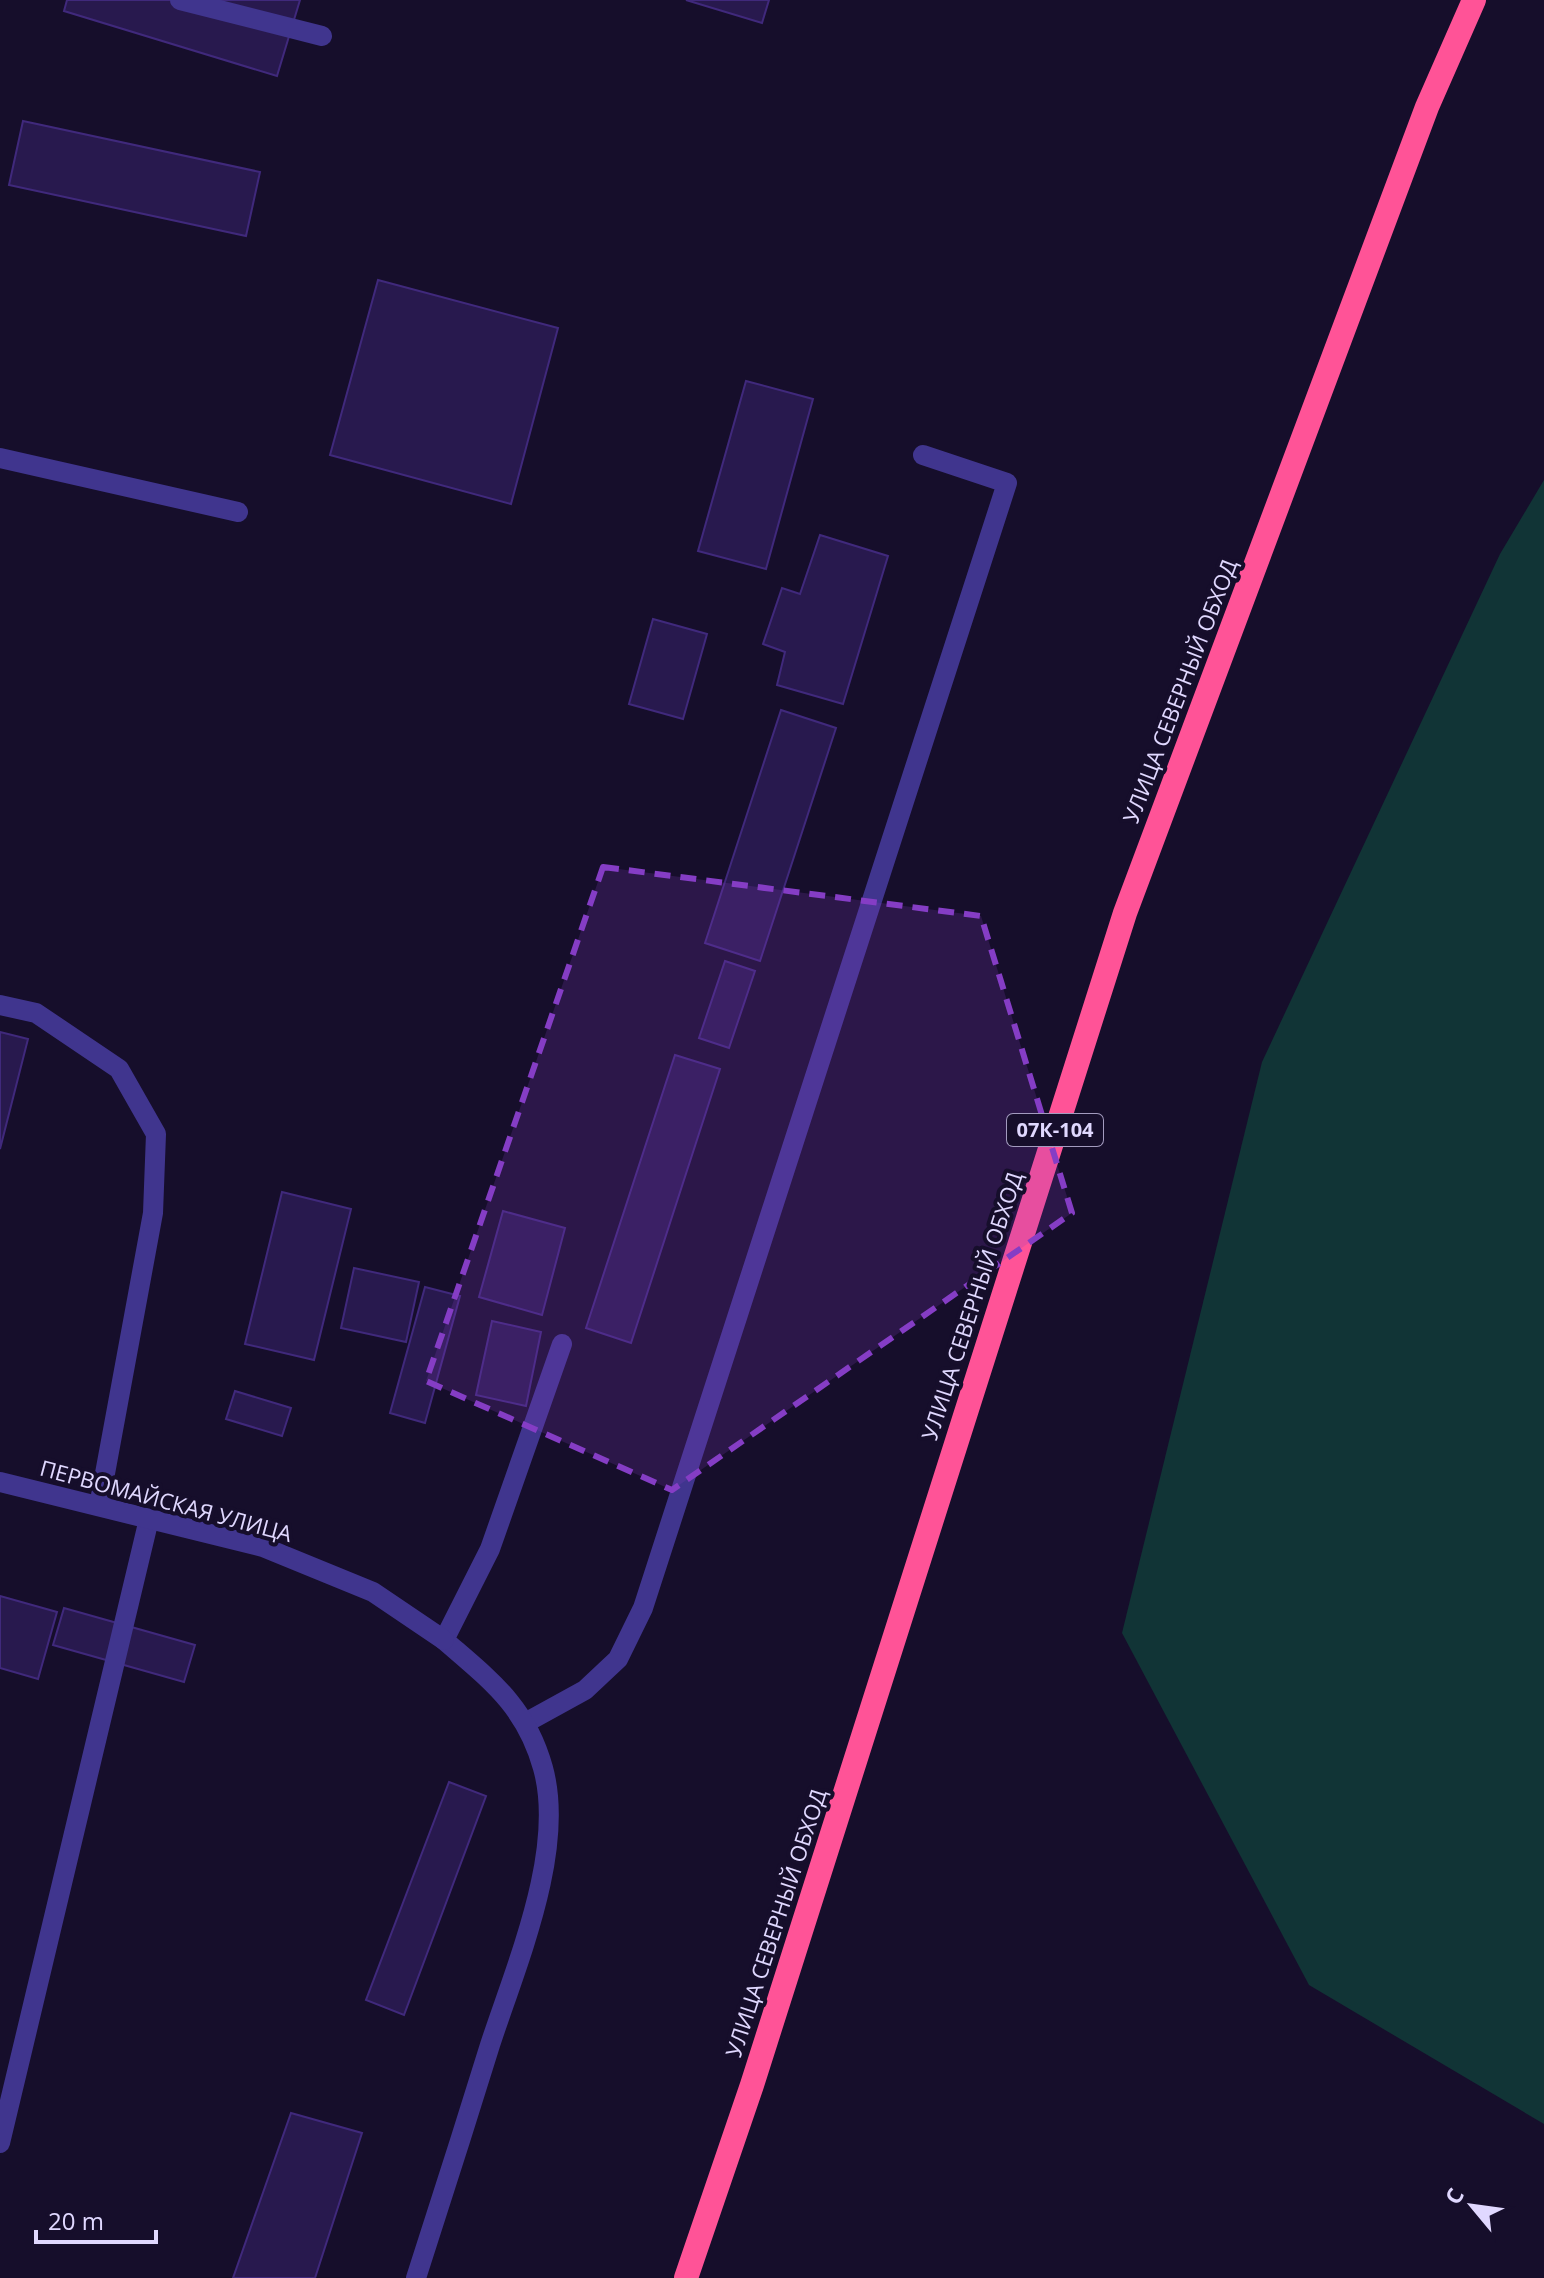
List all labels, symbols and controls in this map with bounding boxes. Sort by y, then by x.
street label: УЛИЦА СЕВЕРНЫЙ ОБХОД [1115,555,1243,827]
road number: 07К-104 [1007,1114,1103,1146]
street label: УЛИЦА СЕВЕРНЫЙ ОБХОД [914,1168,1029,1444]
street label: ПЕРВОМАЙСКАЯ УЛИЦА [37,1452,296,1548]
street label: УЛИЦА СЕВЕРНЫЙ ОБХОД [718,1785,833,2061]
north arrow [1432,2166,1512,2246]
text: С [1437,2182,1470,2209]
scale bar [36,2194,156,2244]
text: 20 m [48,2204,104,2237]

